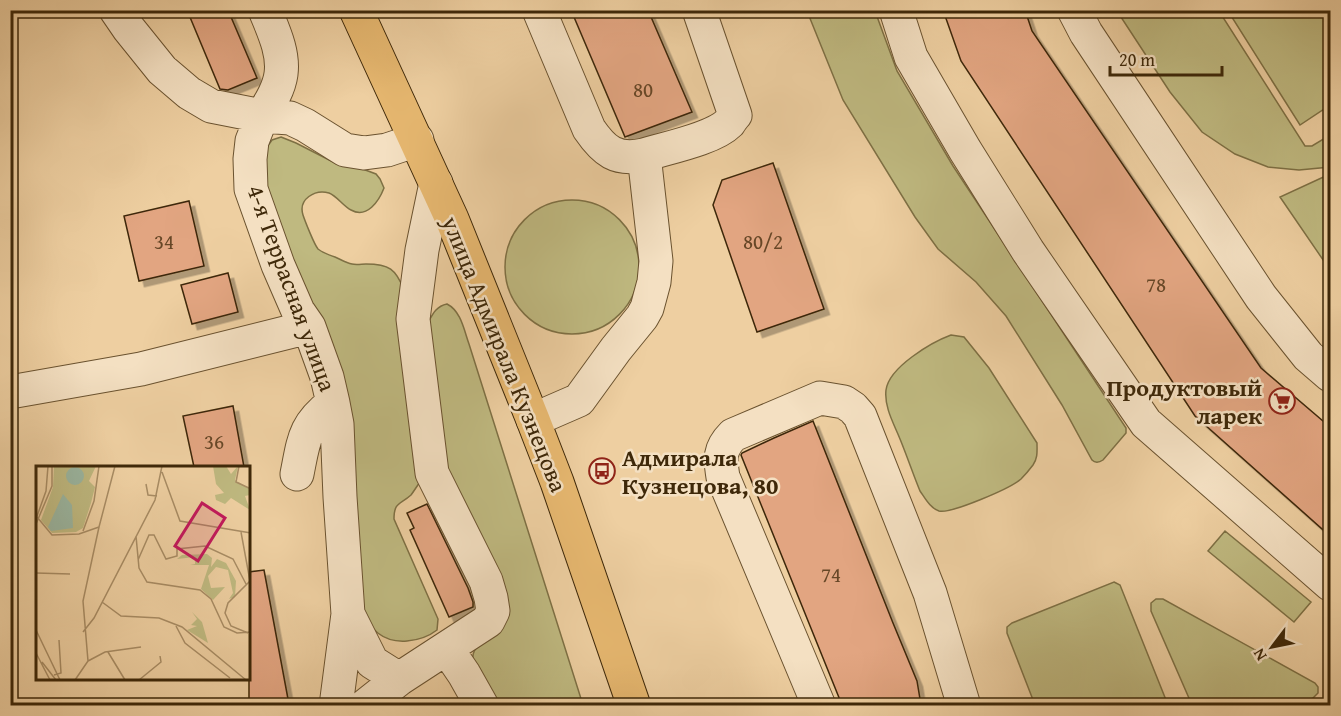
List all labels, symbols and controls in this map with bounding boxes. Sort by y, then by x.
scale bar [1110,39,1222,77]
text: 20 m [1119,46,1155,73]
house number: 80 [633,74,653,105]
street label: 4-я Террасная улица [238,180,346,397]
street label: улица Адмирала Кузнецова [433,210,577,498]
house number: 34 [154,226,174,257]
house number: 80/2 [743,226,783,257]
house number: 78 [1146,269,1166,300]
place label: Продуктовый ларек [1106,370,1262,433]
supermarket icon: Продуктовый ларек [1267,386,1297,416]
house number: 36 [204,426,224,457]
place label: Адмирала Кузнецова, 80 [622,440,778,503]
bus stop icon: Адмирала Кузнецова, 80 [587,456,617,486]
inset map [36,466,250,680]
house number: 74 [821,559,841,590]
north arrow [1242,617,1302,677]
text: N [1246,644,1272,666]

